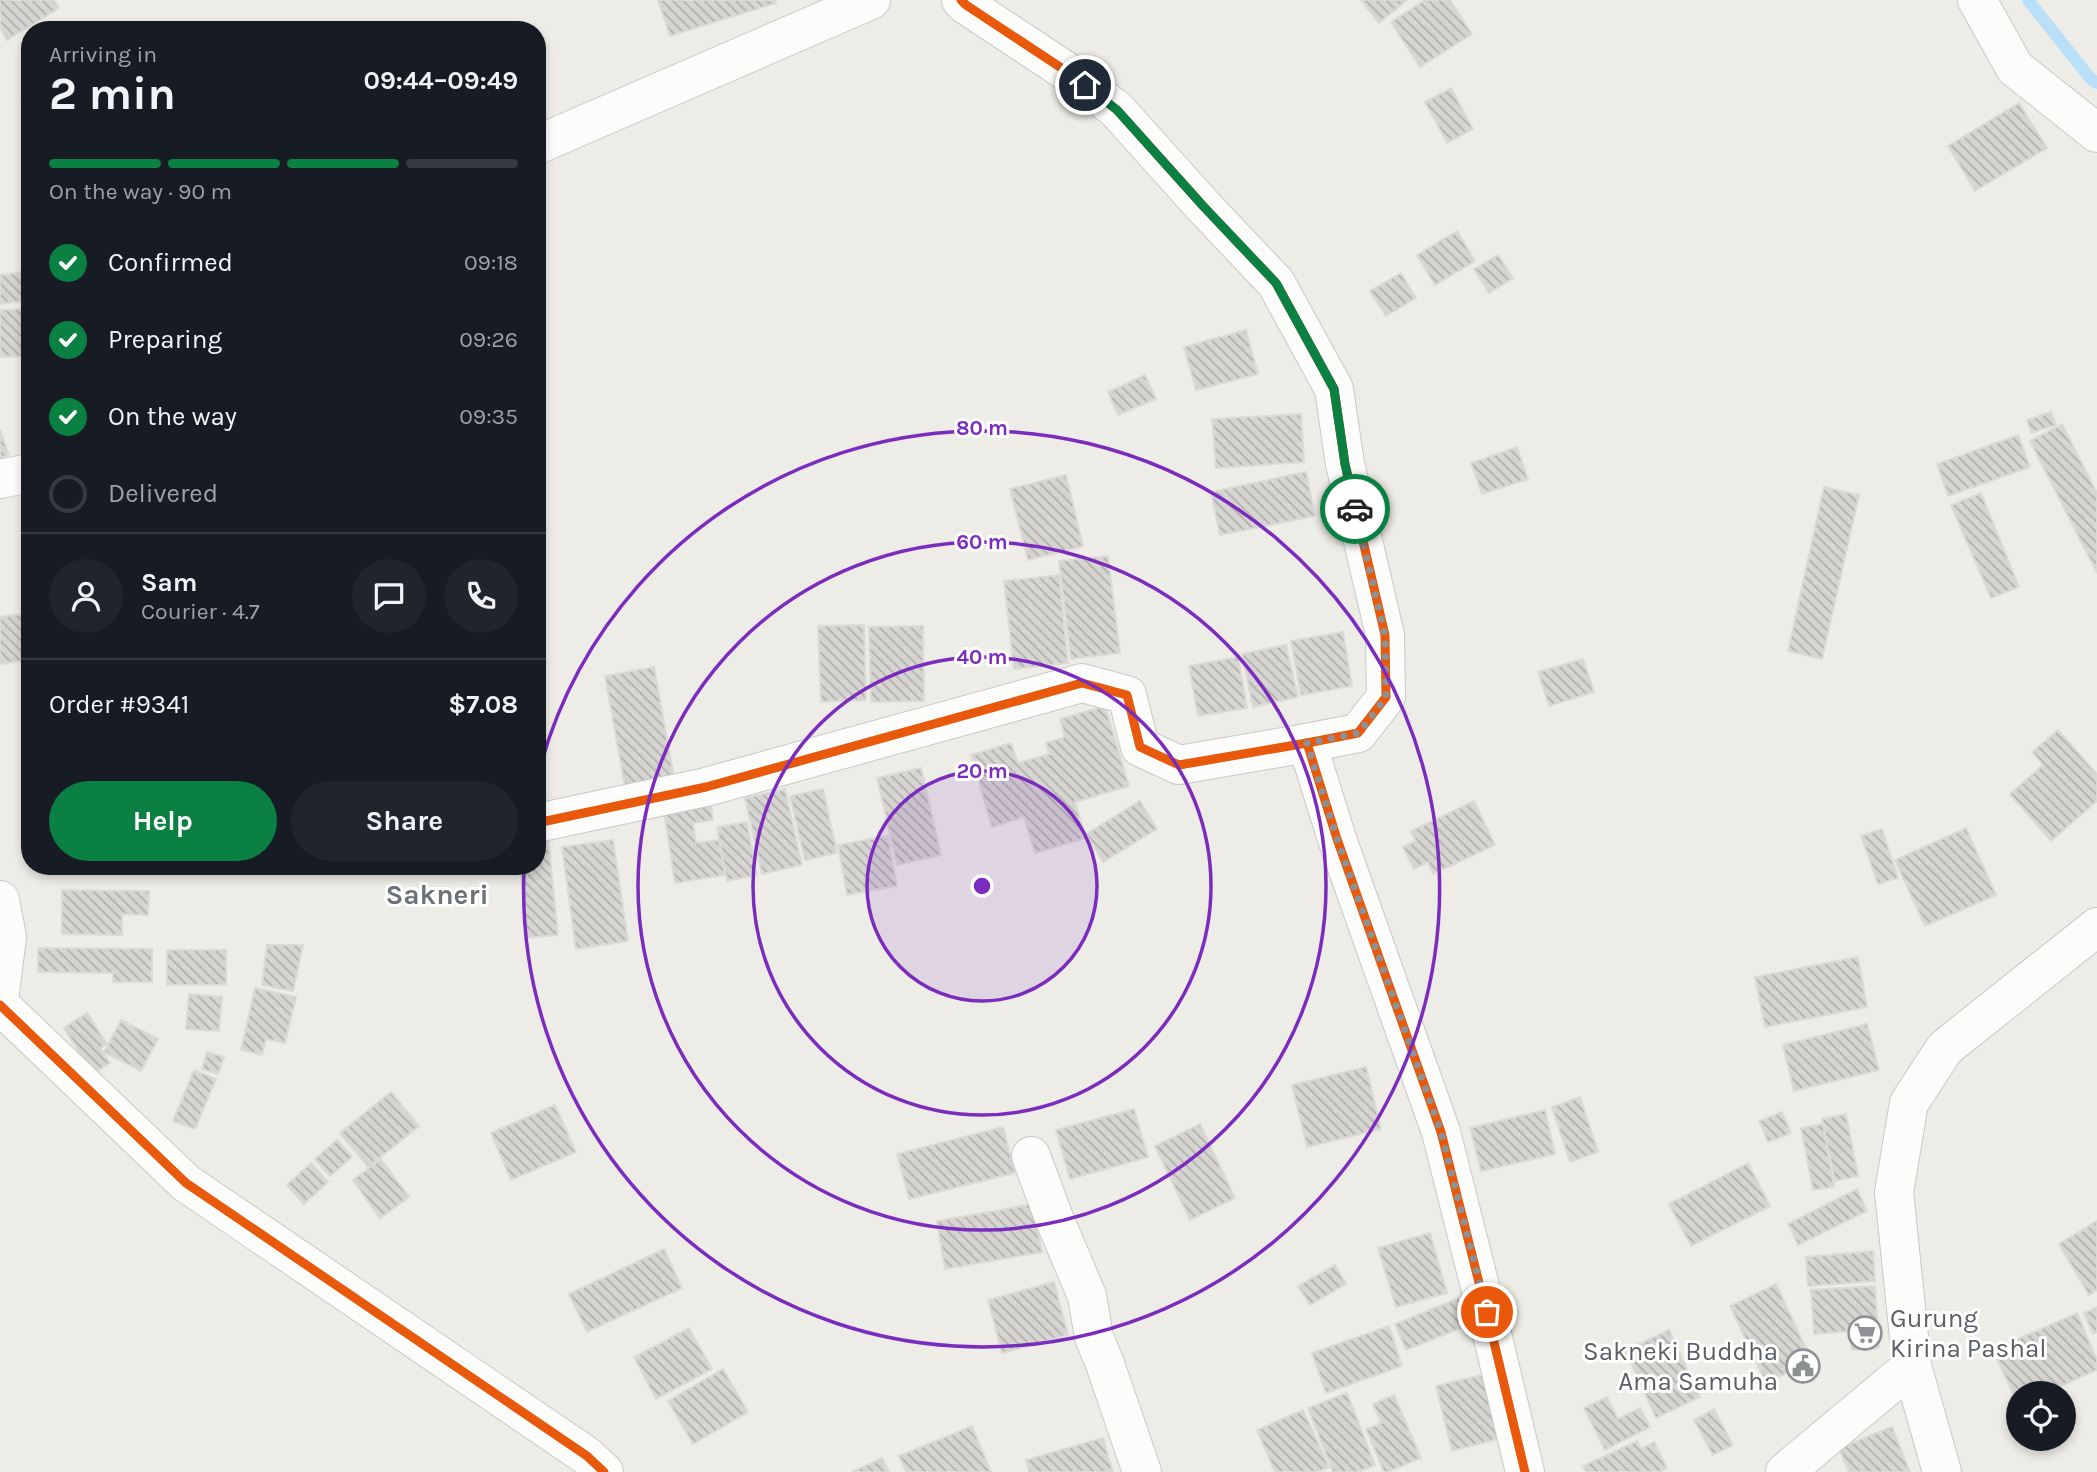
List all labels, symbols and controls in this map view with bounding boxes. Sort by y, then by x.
text: Arriving in [49,41,157,68]
pin [1055,55,1115,115]
text: 09:44–09:49 [363,65,518,96]
icon: home [1066,66,1104,104]
text: 2 min [49,67,176,121]
text: On the way · 90 m [49,178,232,205]
icon: check [49,244,87,282]
text: Confirmed [108,247,233,278]
text: 09:18 [464,249,518,276]
icon: check [49,321,87,359]
text: Preparing [108,324,222,355]
text: 09:26 [459,326,518,353]
icon: check [49,398,87,436]
text: On the way [108,401,237,432]
text: 09:35 [459,403,518,430]
text: 80 m [956,416,1008,440]
courier [1320,474,1390,544]
text: Delivered [108,478,218,509]
icon: car [1336,490,1374,528]
text: 60 m [956,530,1008,554]
button: person [49,559,123,633]
button: chat [352,559,426,633]
button: phone [444,559,518,633]
text: Sam [141,567,197,598]
text: Courier · 4.7 [141,598,260,625]
text: 40 m [956,645,1008,669]
text: Order #9341 [49,689,189,720]
text: $7.08 [448,689,518,720]
text: 20 m [956,759,1008,783]
button: Help [49,781,277,861]
button: Share [291,781,518,861]
centre of rings [970,874,994,898]
district label: Sakneri [385,878,489,911]
pin [1457,1282,1517,1342]
icon: bag [1468,1293,1506,1331]
place label: Gurung Kirina Pashal [1890,1303,2047,1364]
supermarket icon: Gurung Kirina Pashal [1846,1314,1884,1352]
place label: Sakneki Buddha Ama Samuha [1583,1336,1778,1397]
public building icon: Sakneki Buddha Ama Samuha [1784,1347,1822,1385]
map controls [2006,1381,2076,1451]
button: locate [2006,1381,2076,1451]

